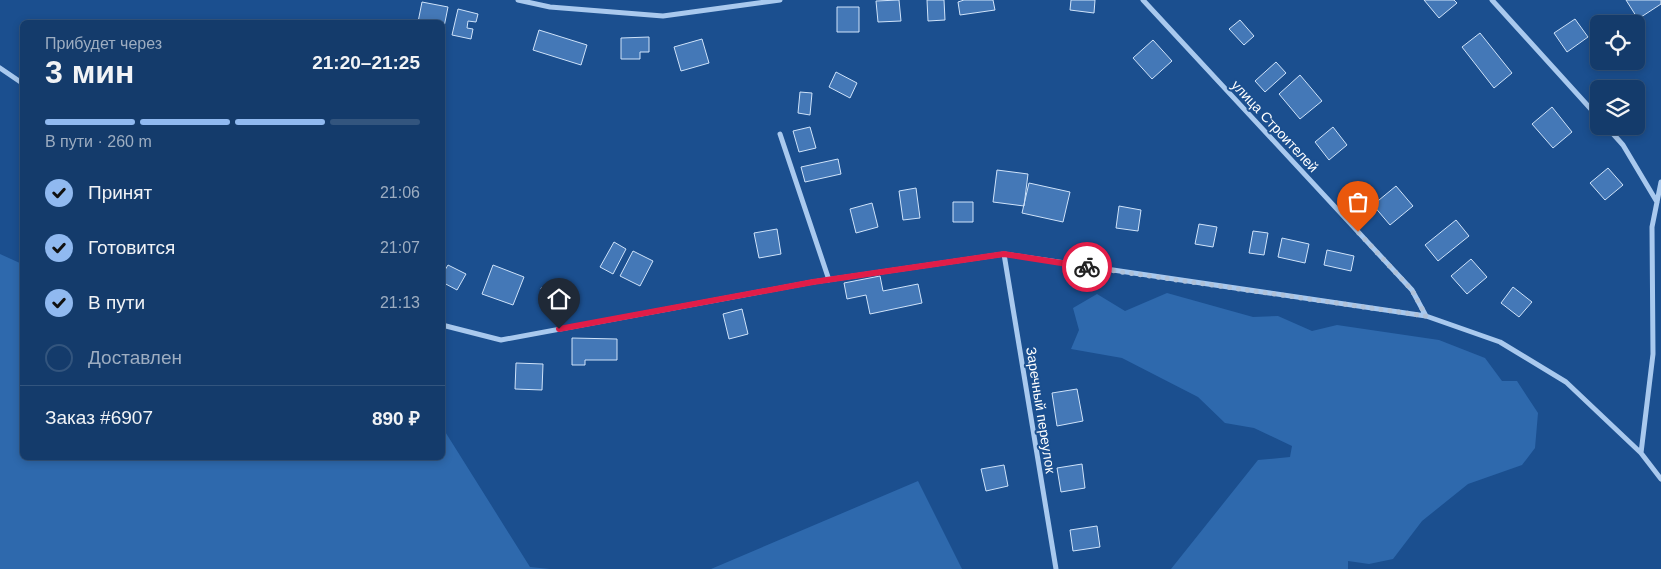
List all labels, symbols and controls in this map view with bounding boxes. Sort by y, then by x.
map controls [1590,15,1645,135]
button: locate [1590,15,1645,70]
text: Прибудет через [45,35,162,52]
text: 21:20–21:25 [312,52,420,73]
text: 3 мин [45,54,134,90]
street label: улица Строителей [1228,77,1322,175]
button: layers [1590,80,1645,135]
text: В пути · 260 m [45,133,152,150]
icon: check [45,179,73,207]
pin [1337,181,1379,232]
text: Принят [88,182,152,203]
text: 21:06 [380,184,420,201]
icon: bag [1344,188,1372,216]
icon: check [45,234,73,262]
text: Готовится [88,237,175,258]
text: 21:07 [380,239,420,256]
courier [1062,242,1112,292]
icon: bike [1073,253,1101,281]
pin [538,278,580,329]
icon: home [545,285,573,313]
icon: check [45,289,73,317]
text: В пути [88,292,145,313]
text: 21:13 [380,294,420,311]
street label: Заречный переулок [1023,346,1059,475]
text: Доставлен [88,347,182,368]
text: Заказ #6907 [45,407,153,428]
text: 890 ₽ [372,408,420,429]

